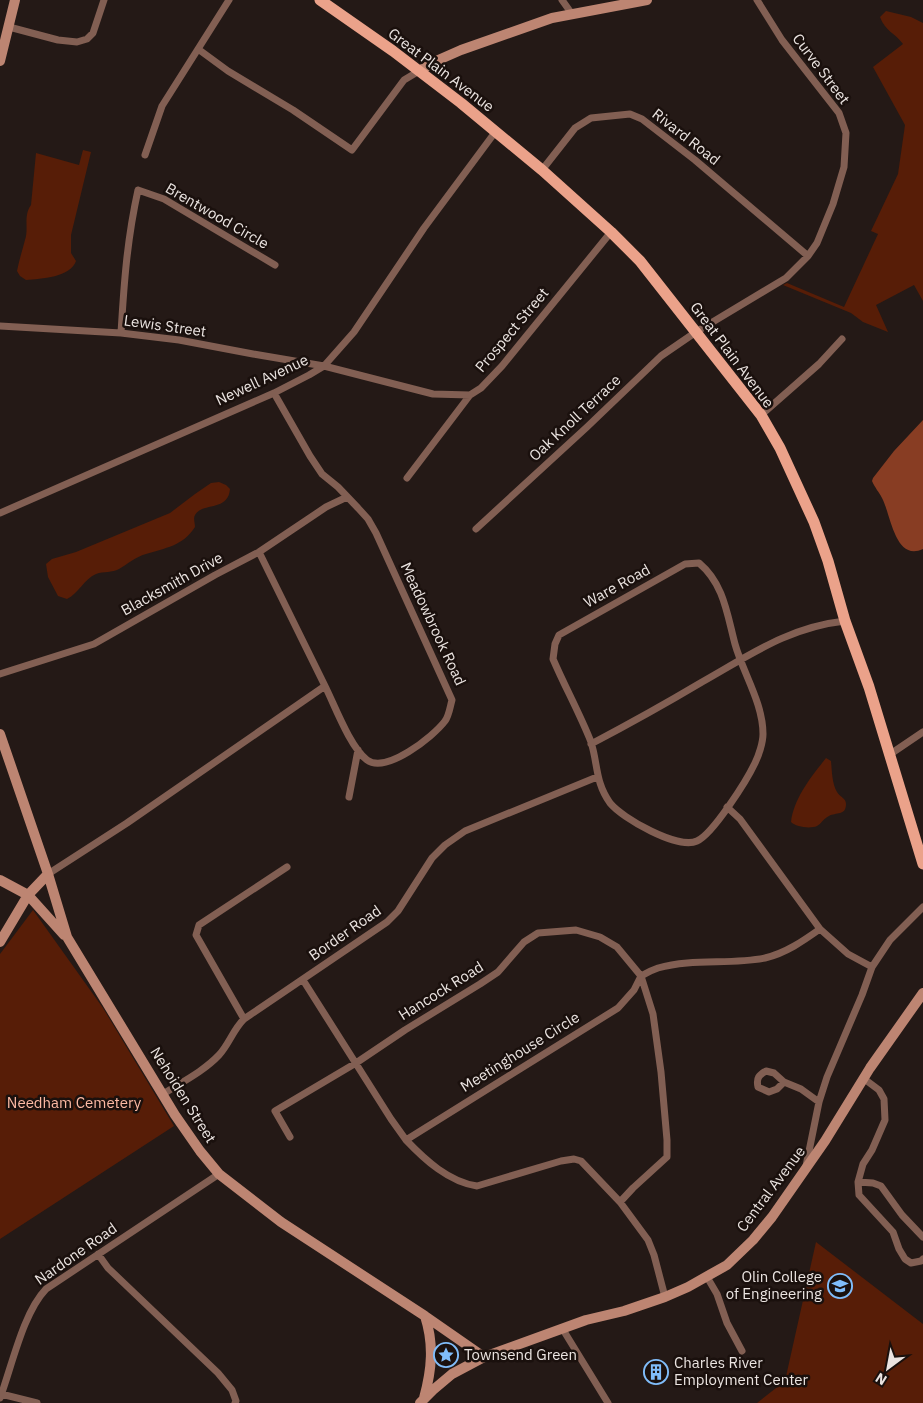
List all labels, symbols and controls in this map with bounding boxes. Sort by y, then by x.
street label: Great Plain Avenue [384,24,498,116]
street label: Curve Street [789,30,854,108]
street label: Rivard Road [649,104,724,169]
street label: Brentwood Circle [162,178,272,253]
street label: Prospect Street [471,284,552,376]
street label: Great Plain Avenue [686,298,778,412]
street label: Lewis Street [123,310,207,341]
street label: Newell Avenue [212,350,311,409]
street label: Oak Knoll Terrace [525,370,624,465]
street label: Blacksmith Drive [118,548,226,619]
street label: Meadowbrook Road [397,559,470,688]
street label: Ware Road [580,560,653,612]
street label: Border Road [305,901,385,964]
street label: Hancock Road [395,957,487,1024]
street label: Meetinghouse Circle [457,1007,583,1096]
street label: Nehoiden Street [146,1043,221,1146]
park label: Needham Cemetery [7,1093,142,1112]
street label: Central Avenue [732,1142,809,1235]
street label: Nardone Road [31,1218,120,1289]
place label: Olin College of Engineering [726,1267,822,1303]
school or university icon: Olin College of Engineering [827,1273,853,1299]
place icon: Townsend Green [433,1342,459,1368]
north arrow [863,1343,913,1393]
place label: Townsend Green [464,1345,577,1364]
place label: Charles River Employment Center [674,1353,809,1389]
building icon: Charles River Employment Center [643,1359,669,1385]
text: N [872,1369,890,1389]

